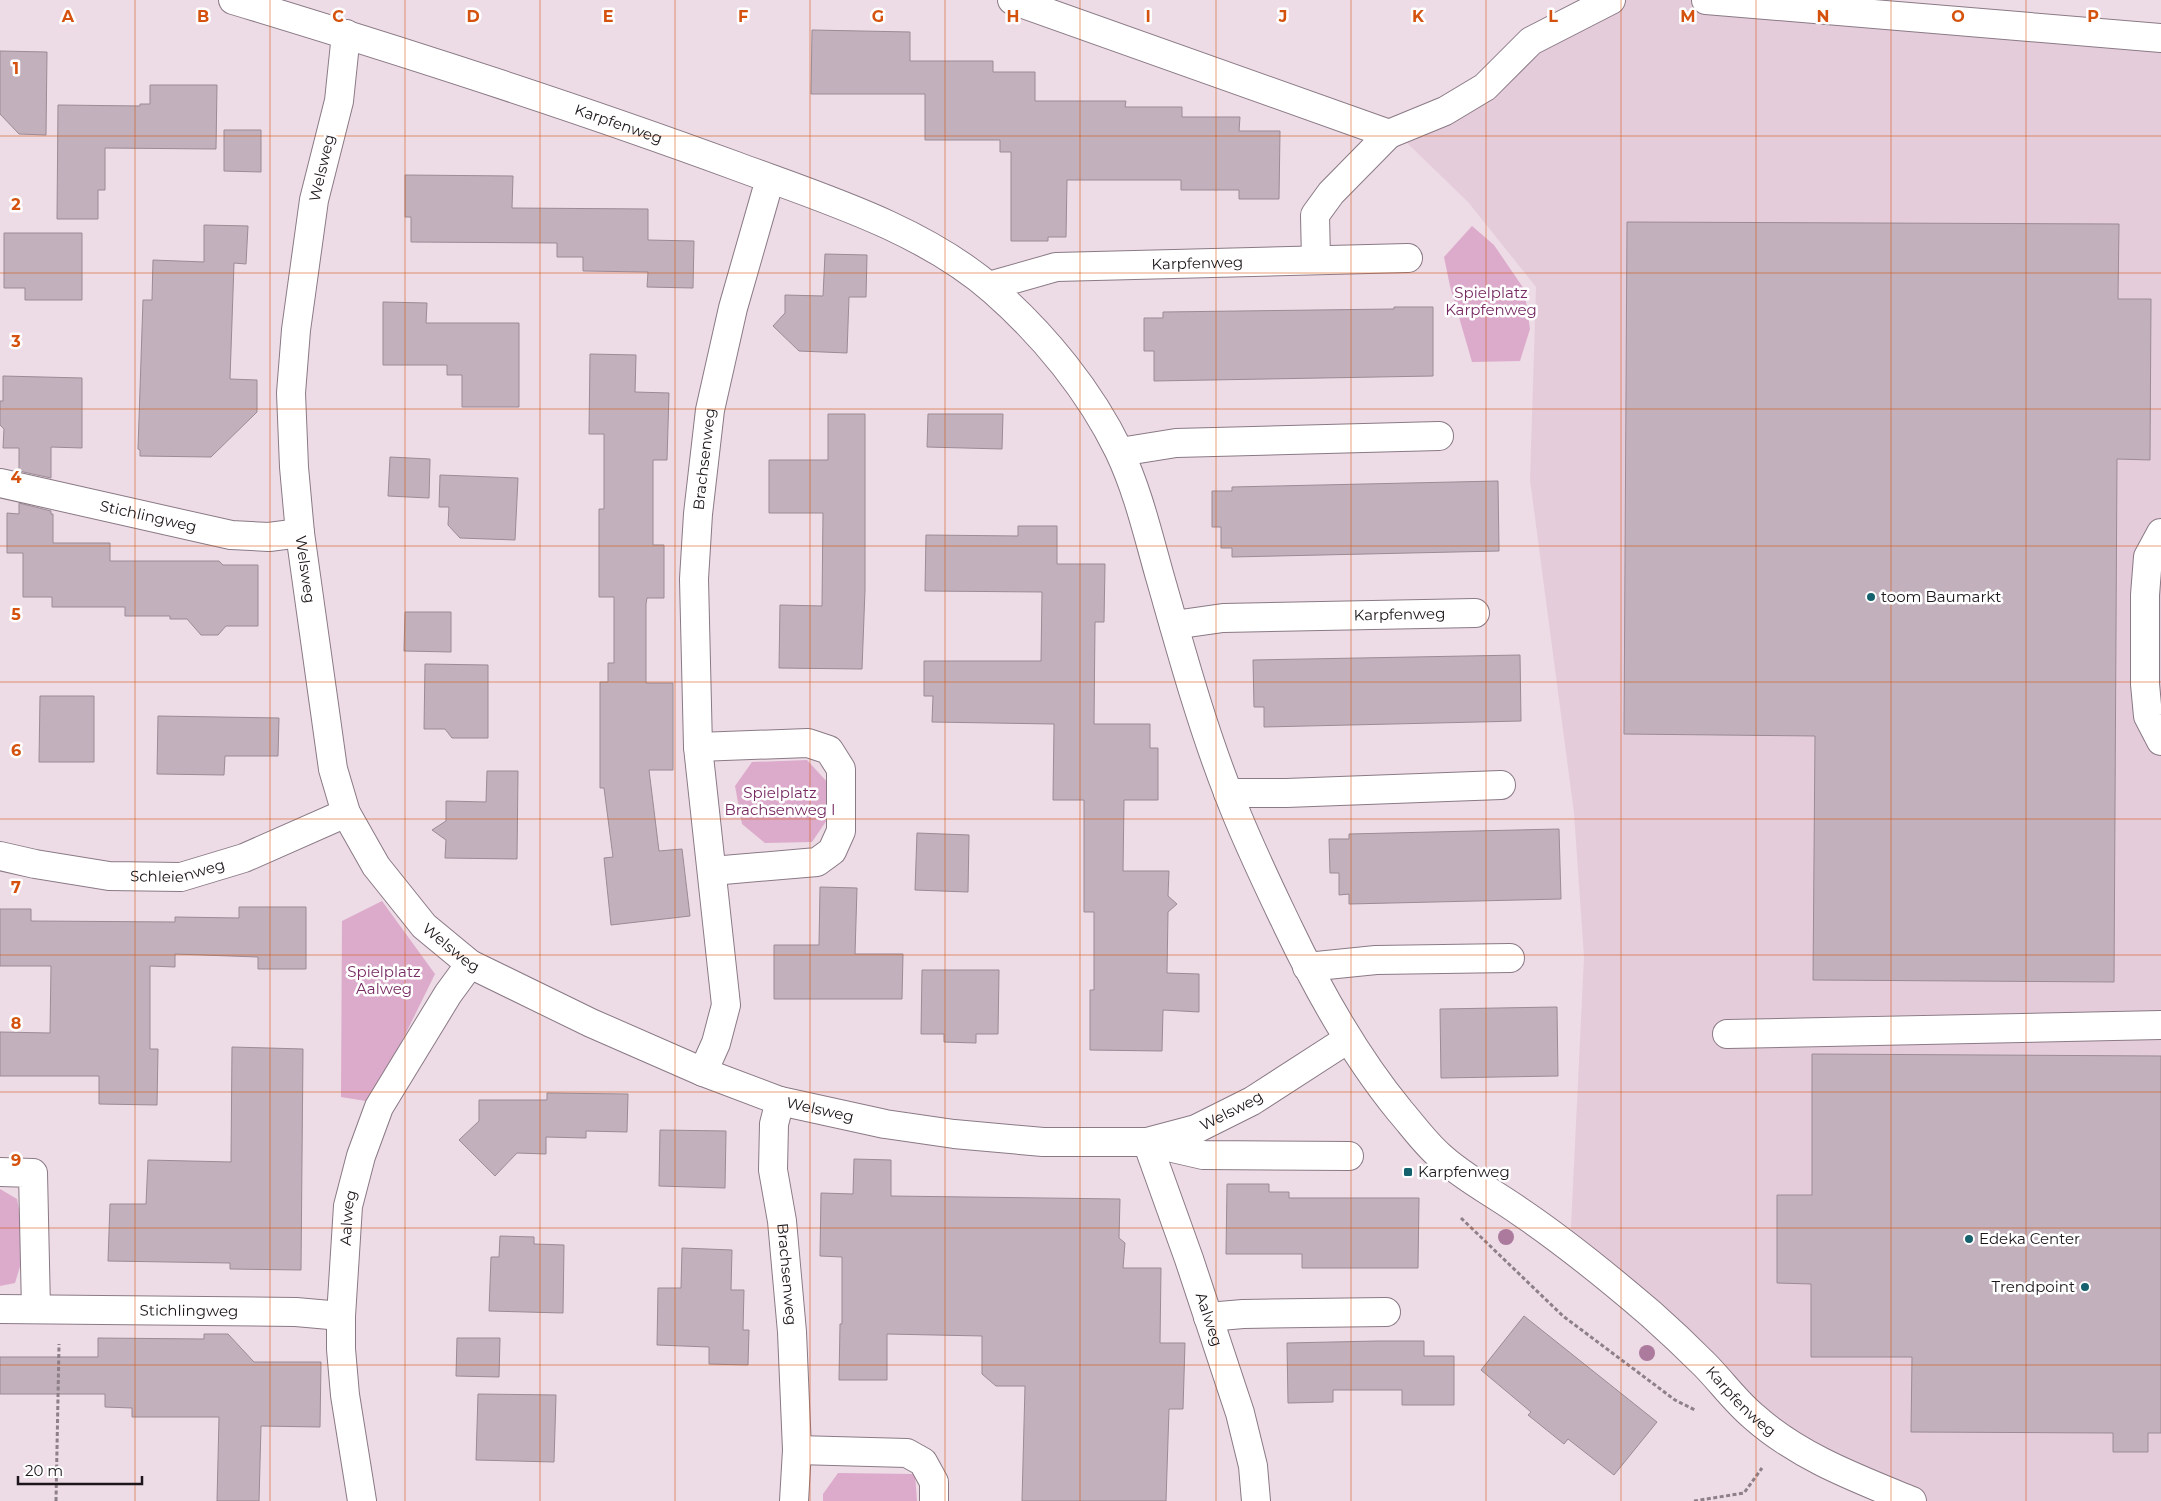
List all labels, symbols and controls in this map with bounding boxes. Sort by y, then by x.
text: A [61,7,75,26]
text: B [197,7,209,26]
text: C [332,7,344,26]
text: D [466,7,480,26]
text: E [603,7,613,26]
text: F [738,7,748,26]
text: G [872,7,884,26]
text: H [1007,7,1019,26]
text: I [1145,7,1151,26]
text: J [1278,7,1287,26]
text: K [1412,7,1425,26]
text: L [1548,7,1558,26]
text: M [1680,7,1696,26]
text: N [1817,7,1829,26]
text: O [1951,7,1965,26]
text: P [2087,7,2099,26]
text: 1 [13,59,19,78]
street label: Karpfenweg [572,100,665,148]
street label: Welsweg [305,132,338,203]
text: 2 [11,195,21,214]
street label: Karpfenweg [1151,252,1243,274]
park label: Spielplatz Karpfenweg [1445,283,1537,319]
text: 3 [10,332,21,351]
street label: Brachsenweg [689,407,719,511]
text: 4 [10,468,22,487]
street label: Stichlingweg [98,496,199,536]
street label: Welsweg [291,534,320,605]
place label: toom Baumarkt [1881,587,2001,606]
marker: toom Baumarkt [1865,591,1877,603]
street label: Karpfenweg [1353,604,1446,624]
text: 5 [11,605,21,624]
text: 6 [11,741,21,760]
park label: Spielplatz Brachsenweg I [724,783,836,819]
street label: Schleienweg [130,854,227,886]
text: 7 [11,878,21,897]
street label: Welsweg [419,919,483,976]
park label: Spielplatz Aalweg [347,962,421,998]
text: 8 [11,1014,21,1033]
street label: Welsweg [1196,1086,1266,1135]
street label: Welsweg [785,1093,856,1126]
text: 9 [11,1151,21,1170]
place label: Karpfenweg [1418,1162,1510,1181]
marker: Karpfenweg [1402,1166,1414,1178]
street label: Aalweg [335,1188,361,1246]
street label: Brachsenweg [773,1222,801,1326]
place label: Edeka Center [1979,1229,2080,1248]
marker: Edeka Center [1963,1233,1975,1245]
place label: Trendpoint [1992,1277,2075,1296]
marker: Trendpoint [2079,1281,2091,1293]
street label: Aalweg [1192,1290,1227,1349]
street label: Stichlingweg [140,1300,238,1320]
street label: Karpfenweg [1702,1362,1780,1440]
scale bar [18,1454,141,1486]
text: 20 m [25,1461,63,1480]

